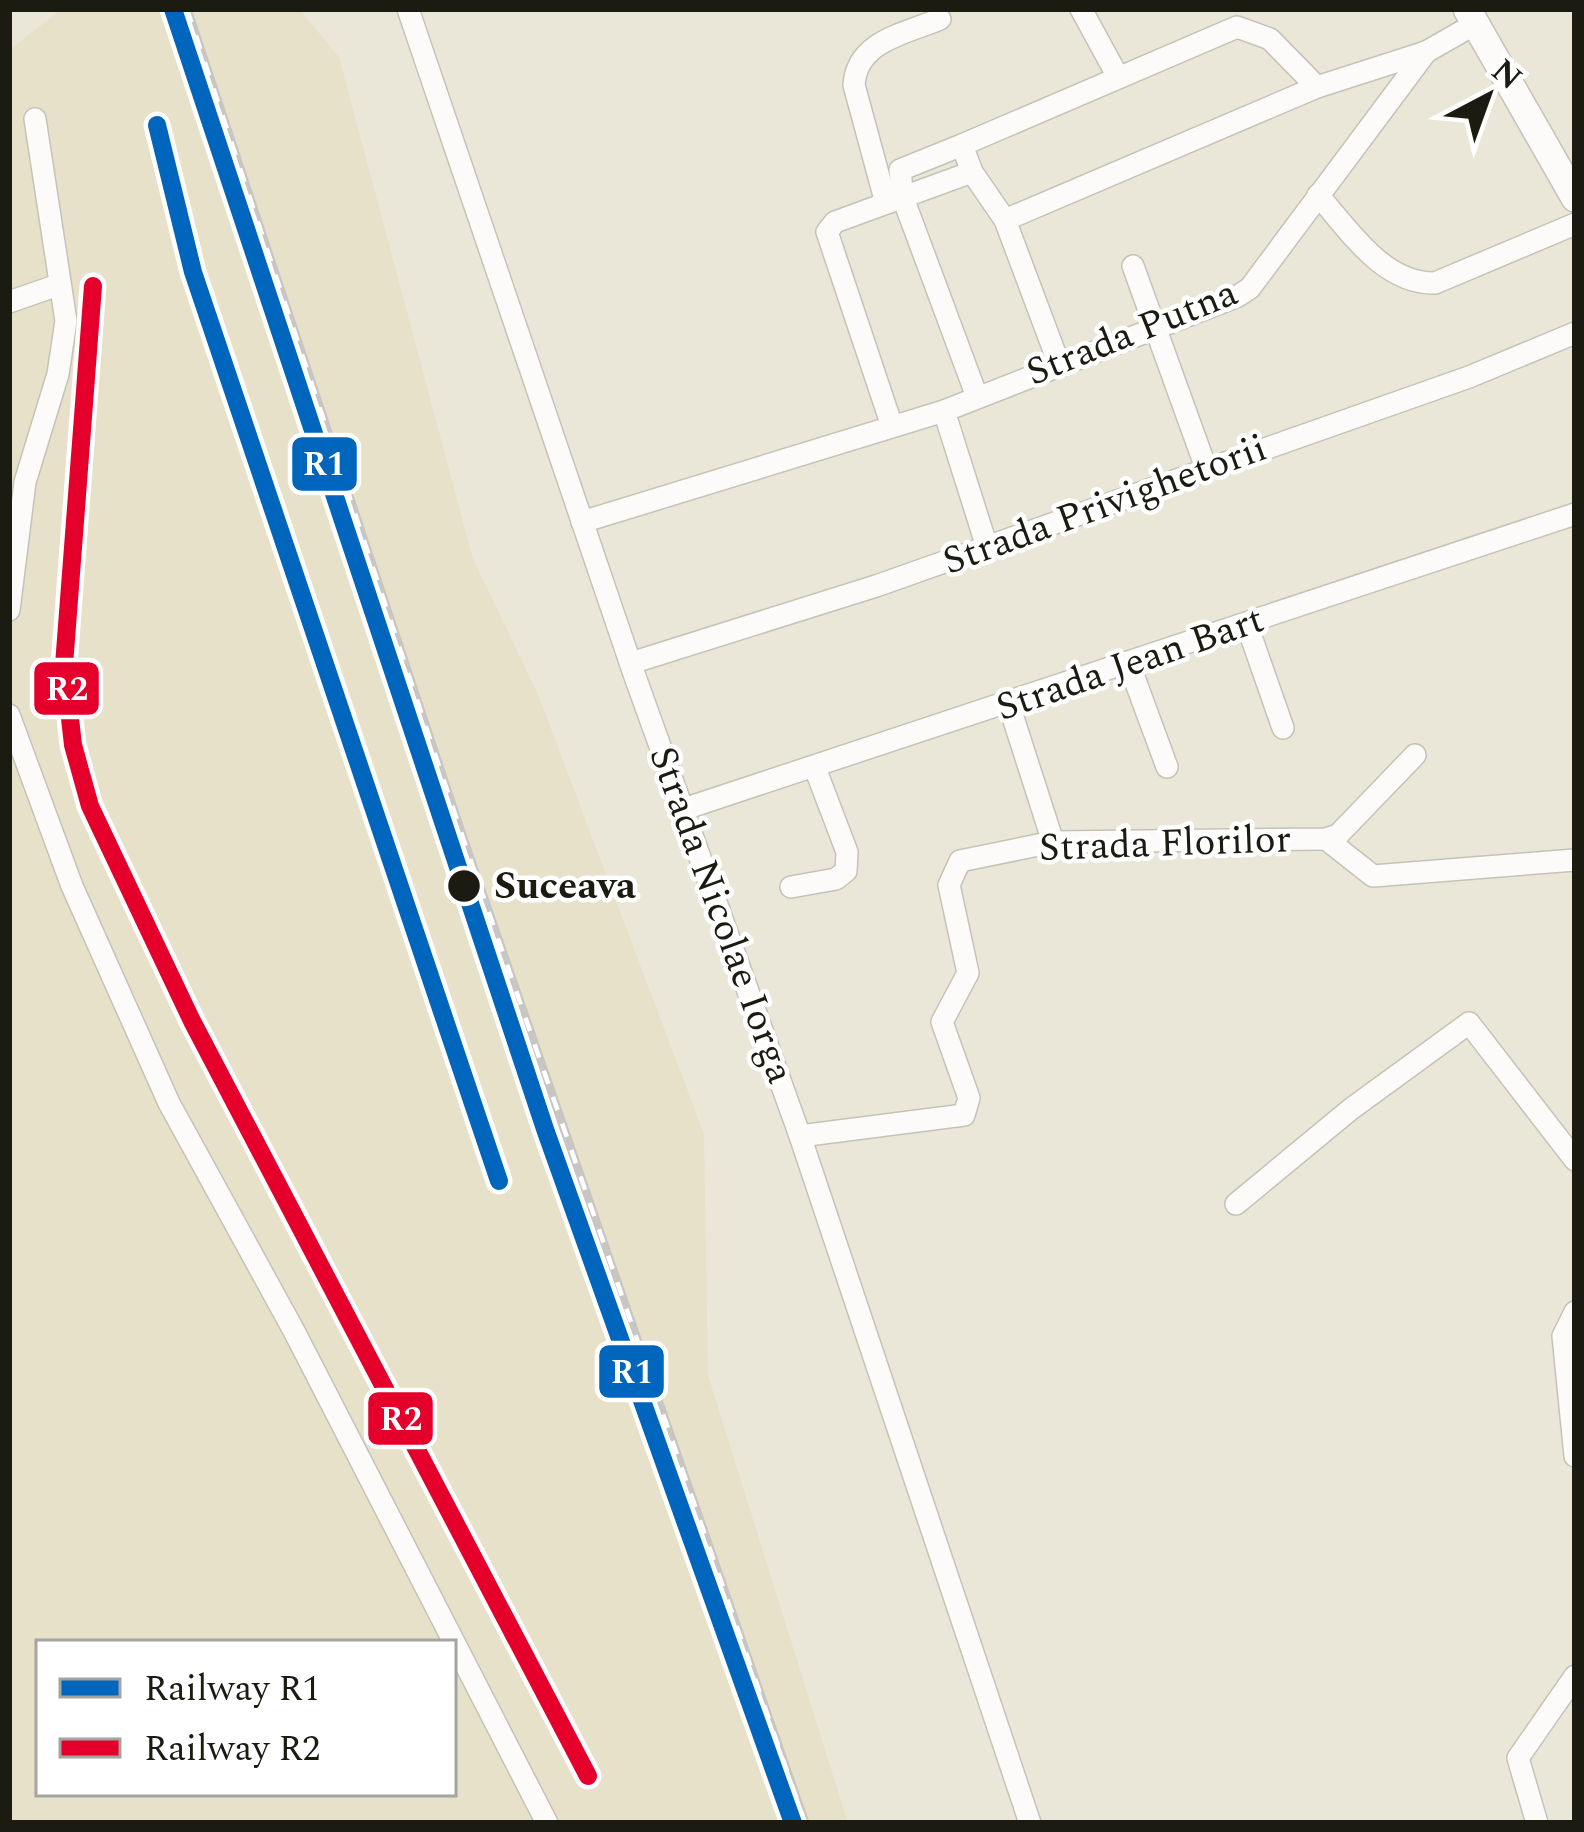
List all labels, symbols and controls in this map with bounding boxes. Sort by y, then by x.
north arrow [1428,36,1548,156]
text: N [1480,47,1533,103]
street label: Strada Putna [1017,264,1247,402]
street label: Strada Privighetorii [935,419,1275,591]
line badge: R1 [290,435,359,493]
text: R1 [303,440,345,490]
street label: Strada Jean Bart [988,591,1272,737]
line badge: R2 [32,660,101,717]
text: R2 [46,665,88,715]
street label: Strada Nicolae Iorga [633,738,809,1092]
street label: Strada Florilor [1038,810,1292,878]
place label: Suceava [494,857,636,916]
marker: Suceava [445,867,483,905]
line badge: R1 [597,1343,666,1400]
text: R1 [611,1348,653,1398]
line badge: R2 [366,1390,435,1447]
text: R2 [380,1395,422,1445]
legend [36,1640,456,1796]
text: Railway R1 [144,1662,320,1717]
text: Railway R2 [144,1722,320,1777]

